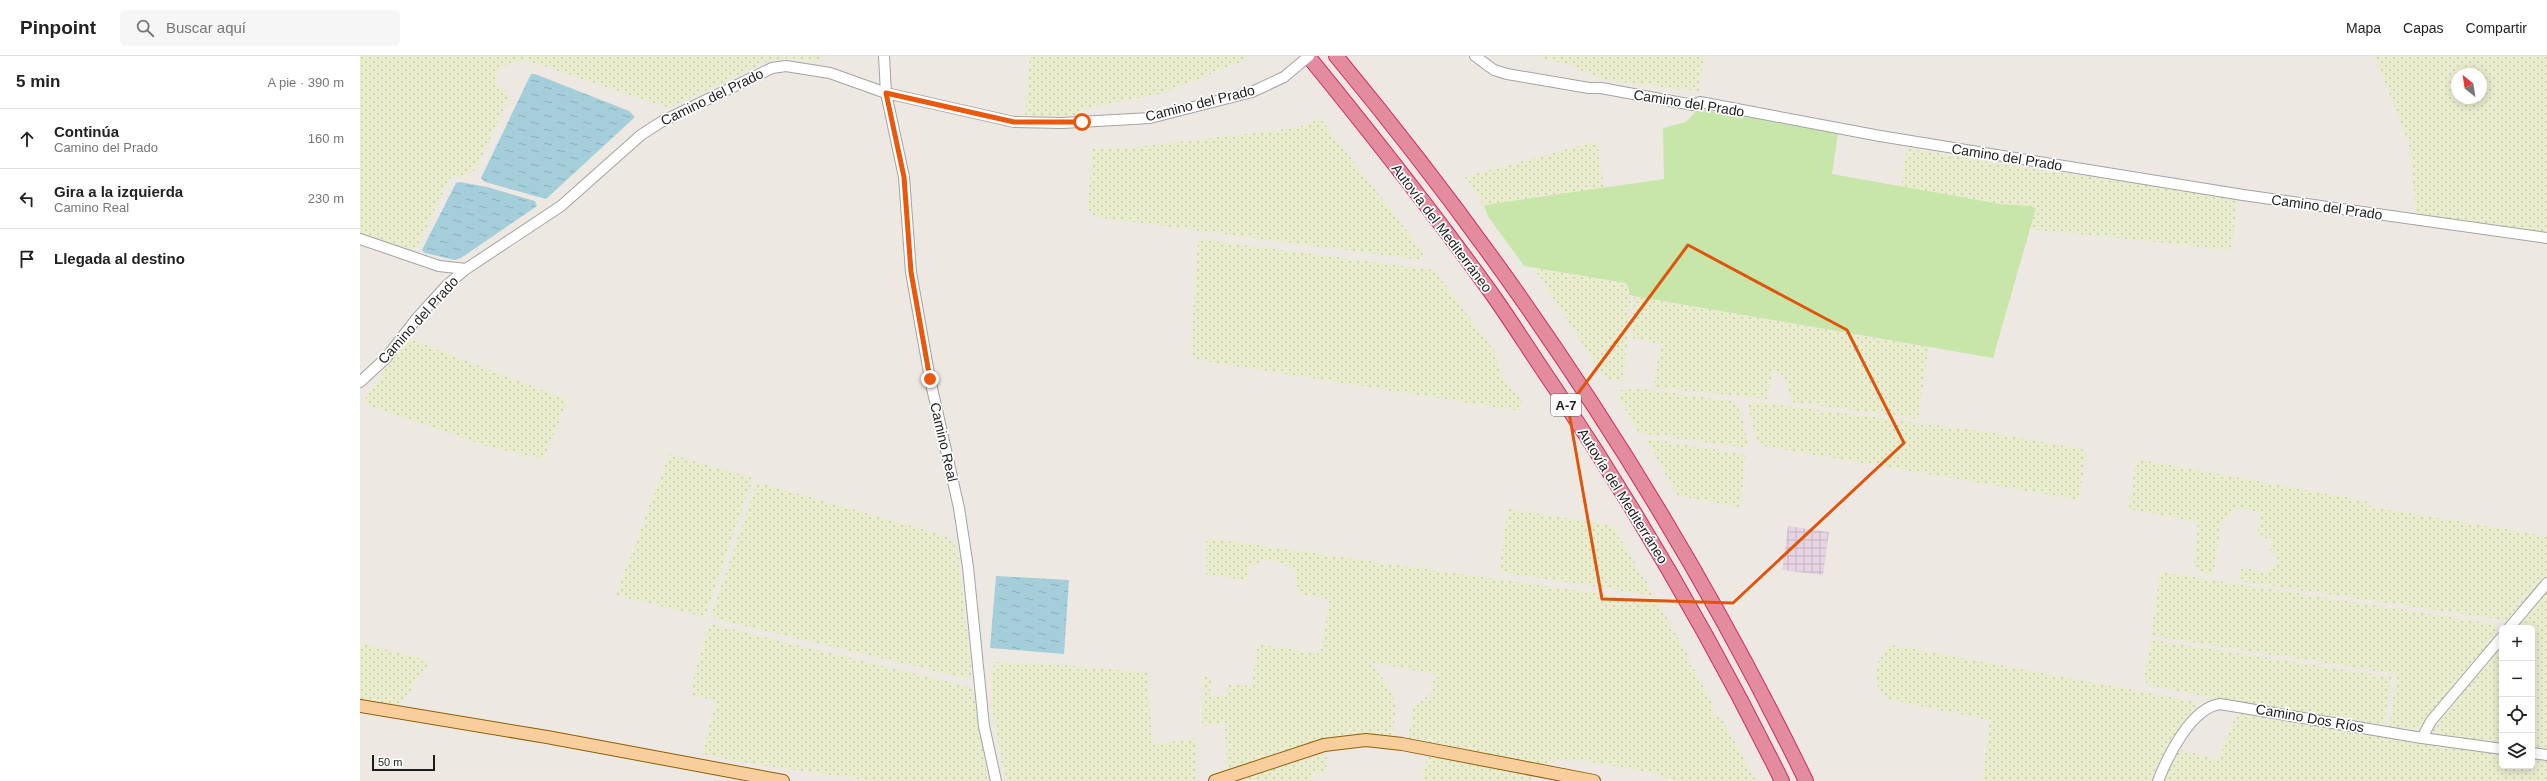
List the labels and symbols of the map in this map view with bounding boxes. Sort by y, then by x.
street label: Camino del Prado [658,65,766,129]
north arrow [2451,68,2487,104]
street label: Camino del Prado [1144,82,1257,124]
street label: Camino del Prado [1632,86,1746,120]
route start [1073,113,1091,131]
street label: Camino del Prado [1950,140,2064,174]
street label: Autovía del Mediterráneo [1389,161,1496,295]
street label: Camino del Prado [2270,191,2384,223]
street label: Camino del Prado [375,273,462,367]
route end [921,370,939,388]
road number: A-7 [1551,394,1581,416]
street label: Camino Real [927,401,961,483]
street label: Autovía del Mediterráneo [1575,425,1671,567]
street label: Camino Dos Ríos [2255,701,2365,735]
scale bar [372,753,435,772]

